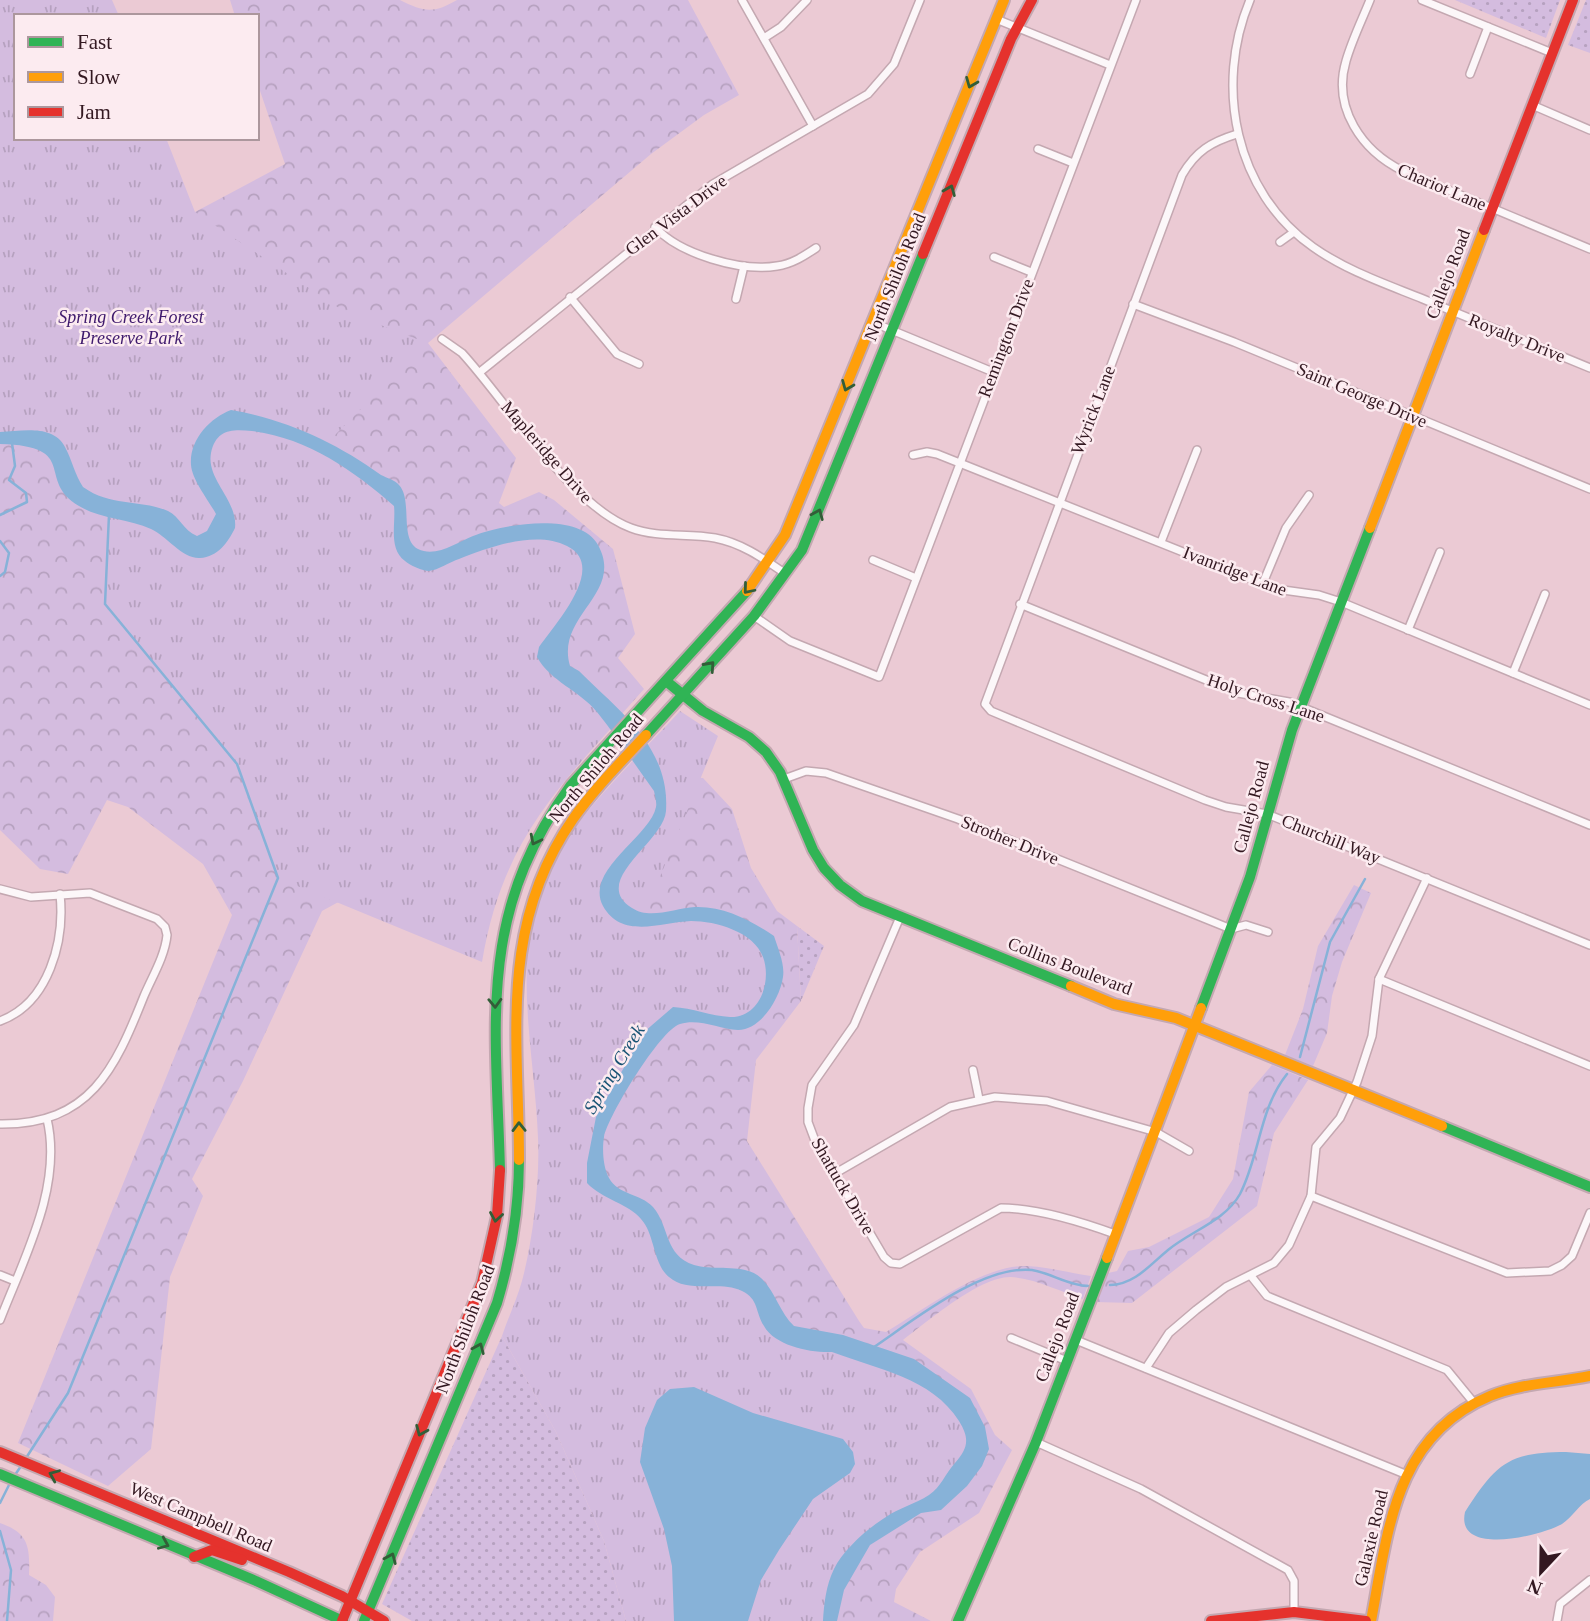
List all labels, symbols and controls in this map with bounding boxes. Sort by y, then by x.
legend [14,14,259,140]
text: Fast [77,30,112,54]
text: Slow [77,65,121,89]
one-way arrow [965,76,979,88]
text: Jam [77,100,111,124]
street label: Chariot Lane [1395,159,1489,215]
street label: Glen Vista Drive [621,170,731,260]
one-way arrow [941,184,955,196]
street label: North Shiloh Road [860,210,930,344]
street label: Callejo Road [1422,226,1474,322]
street label: Remington Drive [974,276,1038,400]
park label: Spring Creek Forest Preserve Park [58,307,205,348]
street label: Royalty Drive [1466,310,1568,366]
street label: Saint George Drive [1294,359,1430,431]
street label: Wyrick Lane [1067,363,1119,457]
one-way arrow [841,379,855,391]
street label: Mapleridge Drive [497,397,597,507]
one-way arrow [810,509,824,521]
street label: Ivanridge Lane [1180,542,1290,600]
one-way arrow [743,581,756,594]
one-way arrow [702,661,714,674]
street label: Holy Cross Lane [1205,670,1327,726]
street label: North Shiloh Road [545,709,647,827]
street label: Callejo Road [1229,759,1273,855]
street label: Churchill Way [1279,810,1383,868]
street label: Strother Drive [958,811,1062,869]
one-way arrow [530,833,543,845]
street label: Collins Boulevard [1005,933,1135,999]
one-way arrow [487,999,503,1009]
water label: Spring Creek [579,1020,649,1117]
one-way arrow [512,1121,527,1132]
street label: Shattuck Drive [807,1134,879,1238]
one-way arrow [489,1211,504,1223]
street label: North Shiloh Road [431,1262,499,1396]
street label: Callejo Road [1031,1289,1083,1385]
one-way arrow [470,1343,484,1355]
one-way arrow [415,1423,429,1436]
one-way arrow [49,1469,61,1483]
street label: West Campbell Road [127,1478,275,1556]
street label: Galaxie Road [1350,1488,1392,1588]
one-way arrow [157,1535,169,1549]
north arrow [1506,1537,1576,1607]
one-way arrow [383,1553,397,1565]
text: N [1524,1575,1545,1600]

